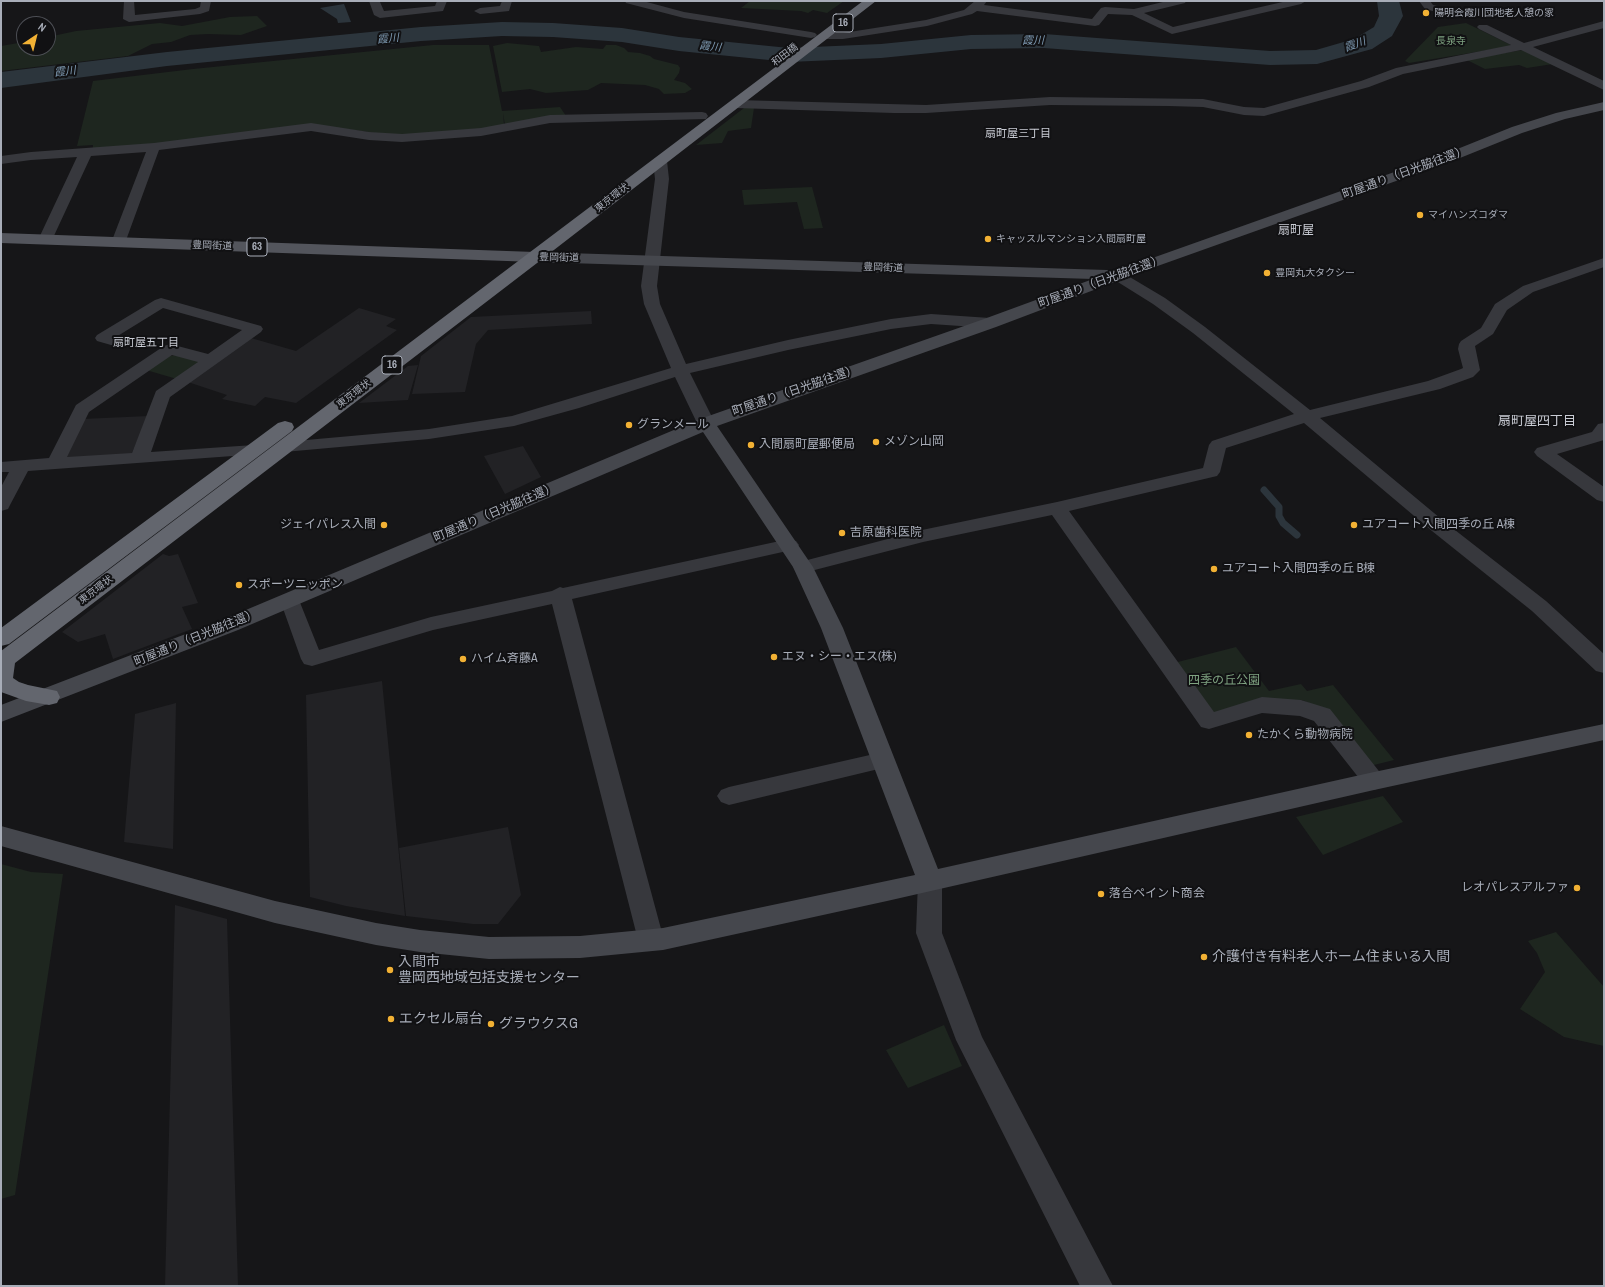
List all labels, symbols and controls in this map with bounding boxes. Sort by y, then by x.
place label: 陽明会霞川団地老人憩の家 [1434,7,1554,19]
marker: 陽明会霞川団地老人憩の家 [1421,8,1431,18]
road number: 16 [833,14,853,32]
north arrow [16,16,56,56]
text: N [36,19,49,35]
water label: 霞川 [376,31,400,47]
water label: 霞川 [1022,34,1044,48]
water label: 霞川 [1342,35,1368,55]
park label: 長泉寺 [1436,35,1466,47]
water label: 霞川 [698,39,722,55]
street label: 和田橋 [769,41,801,69]
water label: 霞川 [53,64,77,80]
district label: 扇町屋三丁目 [985,127,1051,141]
street label: 町屋通り（日光脇往還） [1341,144,1469,202]
street label: 東京環状 [593,181,631,215]
place label: マイハンズコダマ [1428,209,1508,221]
marker: マイハンズコダマ [1415,210,1425,220]
district label: 扇町屋 [1278,224,1314,238]
place label: キャッスルマンション入間扇町屋 [996,233,1146,245]
marker: キャッスルマンション入間扇町屋 [983,234,993,244]
road number: 63 [247,238,267,256]
street label: 豊岡街道 [192,239,232,253]
street label: 豊岡街道 [539,252,579,264]
street label: 町屋通り（日光脇往還） [1037,253,1165,311]
street label: 豊岡街道 [863,261,903,275]
place label: 豊岡丸大タクシー [1275,267,1355,279]
marker: 豊岡丸大タクシー [1262,268,1272,278]
district label: 扇町屋五丁目 [113,336,179,350]
road number: 16 [382,356,402,374]
street label: 町屋通り（日光脇往還） [730,363,860,419]
street label: 東京環状 [334,377,374,411]
district label: 扇町屋四丁目 [1498,414,1576,430]
place label: グランメール [637,418,709,432]
marker: グランメール [624,420,634,430]
place label: メゾン山岡 [884,435,944,449]
marker: メゾン山岡 [871,437,881,447]
place label: 入間扇町屋郵便局 [759,438,855,452]
marker: 入間扇町屋郵便局 [746,440,756,450]
street label: 町屋通り（日光脇往還） [431,481,559,545]
place label: ジェイパレス入間 [280,518,376,532]
place label: ユアコート入間四季の丘 A棟 [1362,518,1515,532]
marker: ジェイパレス入間 [379,520,389,530]
marker: ユアコート入間四季の丘 A棟 [1349,520,1359,530]
place label: 吉原歯科医院 [850,526,922,540]
marker: 吉原歯科医院 [837,528,847,538]
place label: ユアコート入間四季の丘 B棟 [1222,562,1375,576]
marker: ユアコート入間四季の丘 B棟 [1209,564,1219,574]
street label: 東京環状 [76,573,116,607]
place label: スポーツニッポン [247,578,343,592]
marker: スポーツニッポン [234,580,244,590]
street label: 町屋通り（日光脇往還） [132,607,260,669]
place label: エヌ・シー・エス(株) [782,650,897,664]
place label: ハイム斉藤A [471,652,538,666]
marker: エヌ・シー・エス(株) [769,652,779,662]
marker: ハイム斉藤A [458,654,468,664]
park label: 四季の丘公園 [1188,674,1260,688]
place label: たかくら動物病院 [1257,728,1353,742]
marker: たかくら動物病院 [1244,730,1254,740]
place label: レオパレスアルファ [1461,881,1569,895]
marker: レオパレスアルファ [1572,883,1582,893]
place label: 落合ペイント商会 [1109,887,1205,901]
marker: 落合ペイント商会 [1096,889,1106,899]
place label: 介護付き有料老人ホーム住まいる入間 [1212,949,1450,965]
marker: 介護付き有料老人ホーム住まいる入間 [1199,952,1209,962]
place label: 入間市 豊岡西地域包括支援センター [398,954,580,986]
marker: 入間市 豊岡西地域包括支援センター [385,965,395,975]
place label: エクセル扇台 [399,1011,483,1027]
marker: エクセル扇台 [386,1014,396,1024]
place label: グラウクスG [499,1016,578,1032]
marker: グラウクスG [486,1019,496,1029]

